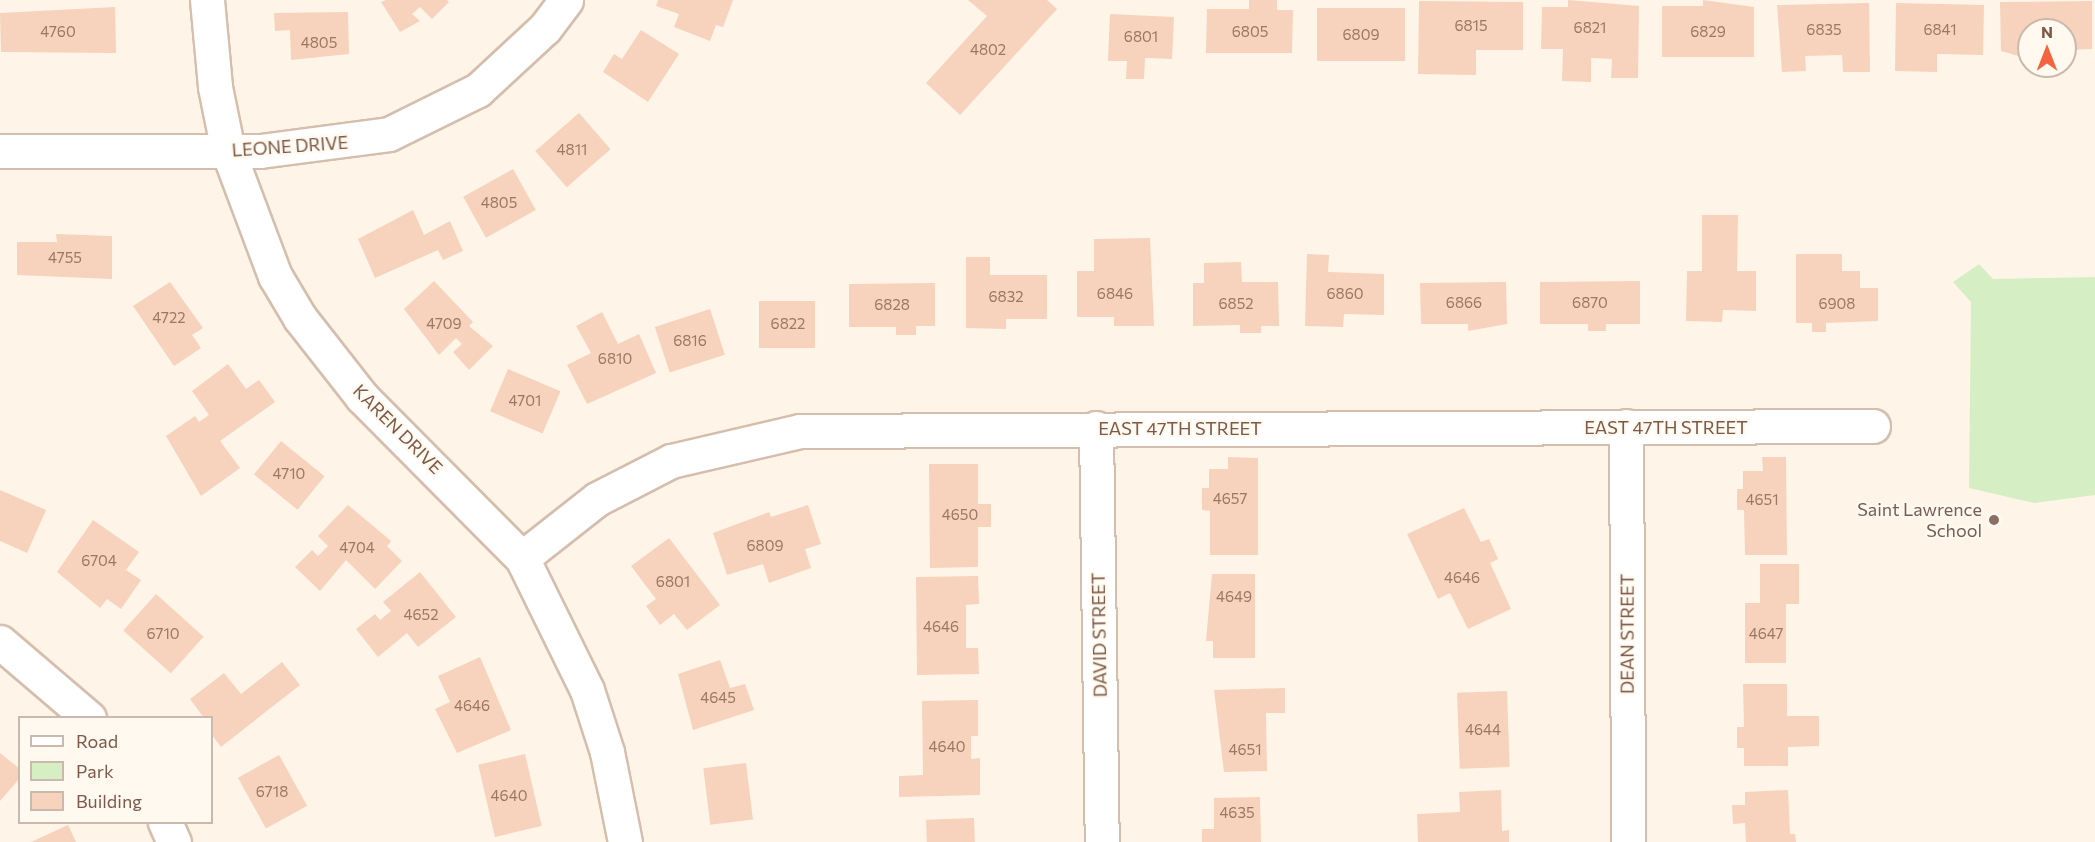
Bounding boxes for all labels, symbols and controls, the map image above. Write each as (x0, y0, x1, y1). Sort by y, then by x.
house number: 6815 (1454, 17, 1488, 35)
north arrow (2017, 18, 2077, 78)
house number: 6821 (1574, 19, 1606, 37)
house number: 6835 (1806, 21, 1842, 39)
house number: 6841 (1923, 21, 1957, 39)
text: N (2041, 22, 2053, 41)
house number: 4760 (40, 23, 76, 41)
house number: 6805 (1232, 23, 1268, 41)
house number: 6829 (1690, 23, 1726, 41)
house number: 6809 (1342, 26, 1380, 44)
house number: 6801 (1124, 28, 1158, 46)
house number: 4805 (301, 34, 337, 52)
house number: 4802 (970, 41, 1006, 59)
street label: LEONE DRIVE (231, 131, 349, 161)
house number: 4811 (557, 141, 587, 159)
house number: 4805 (481, 194, 517, 212)
house number: 4755 (48, 249, 82, 267)
house number: 6846 (1097, 285, 1133, 303)
house number: 6860 (1326, 285, 1364, 303)
house number: 6832 (988, 288, 1024, 306)
house number: 6866 (1446, 294, 1482, 312)
house number: 6870 (1572, 294, 1608, 312)
house number: 6852 (1218, 295, 1254, 313)
house number: 6908 (1819, 295, 1855, 313)
house number: 6828 (874, 296, 910, 314)
house number: 4722 (152, 309, 186, 327)
house number: 4709 (426, 315, 462, 333)
house number: 6822 (771, 315, 805, 333)
house number: 6816 (673, 332, 707, 350)
house number: 6810 (598, 350, 632, 368)
street label: KAREN DRIVE (349, 380, 447, 478)
house number: 4701 (509, 392, 541, 410)
street label: EAST 47TH STREET (1584, 416, 1748, 438)
street label: EAST 47TH STREET (1098, 417, 1262, 439)
house number: 4710 (273, 465, 305, 483)
house number: 4657 (1213, 490, 1247, 508)
house number: 4651 (1745, 491, 1779, 509)
place label: Saint Lawrence School (1857, 499, 1982, 542)
house number: 4650 (942, 506, 978, 524)
marker: Saint Lawrence School (1987, 513, 2001, 527)
house number: 6809 (746, 537, 784, 555)
house number: 4704 (339, 539, 375, 557)
house number: 6704 (81, 552, 117, 570)
house number: 4646 (1444, 569, 1480, 587)
street label: DAVID STREET (1087, 572, 1111, 698)
house number: 6801 (656, 573, 690, 591)
street label: DEAN STREET (1616, 574, 1638, 694)
house number: 4649 (1216, 588, 1252, 606)
house number: 4652 (403, 606, 439, 624)
house number: 4646 (923, 618, 959, 636)
house number: 6710 (146, 625, 180, 643)
house number: 4647 (1749, 625, 1783, 643)
house number: 4645 (700, 689, 736, 707)
house number: 4646 (454, 697, 490, 715)
legend (18, 716, 213, 824)
house number: 4644 (1465, 721, 1501, 739)
text: Road (76, 730, 118, 752)
house number: 4640 (929, 738, 965, 756)
house number: 4651 (1228, 741, 1262, 759)
text: Park (76, 760, 114, 782)
house number: 6718 (256, 783, 288, 801)
house number: 4640 (491, 787, 527, 805)
text: Building (76, 790, 142, 812)
house number: 4635 (1219, 804, 1255, 822)

